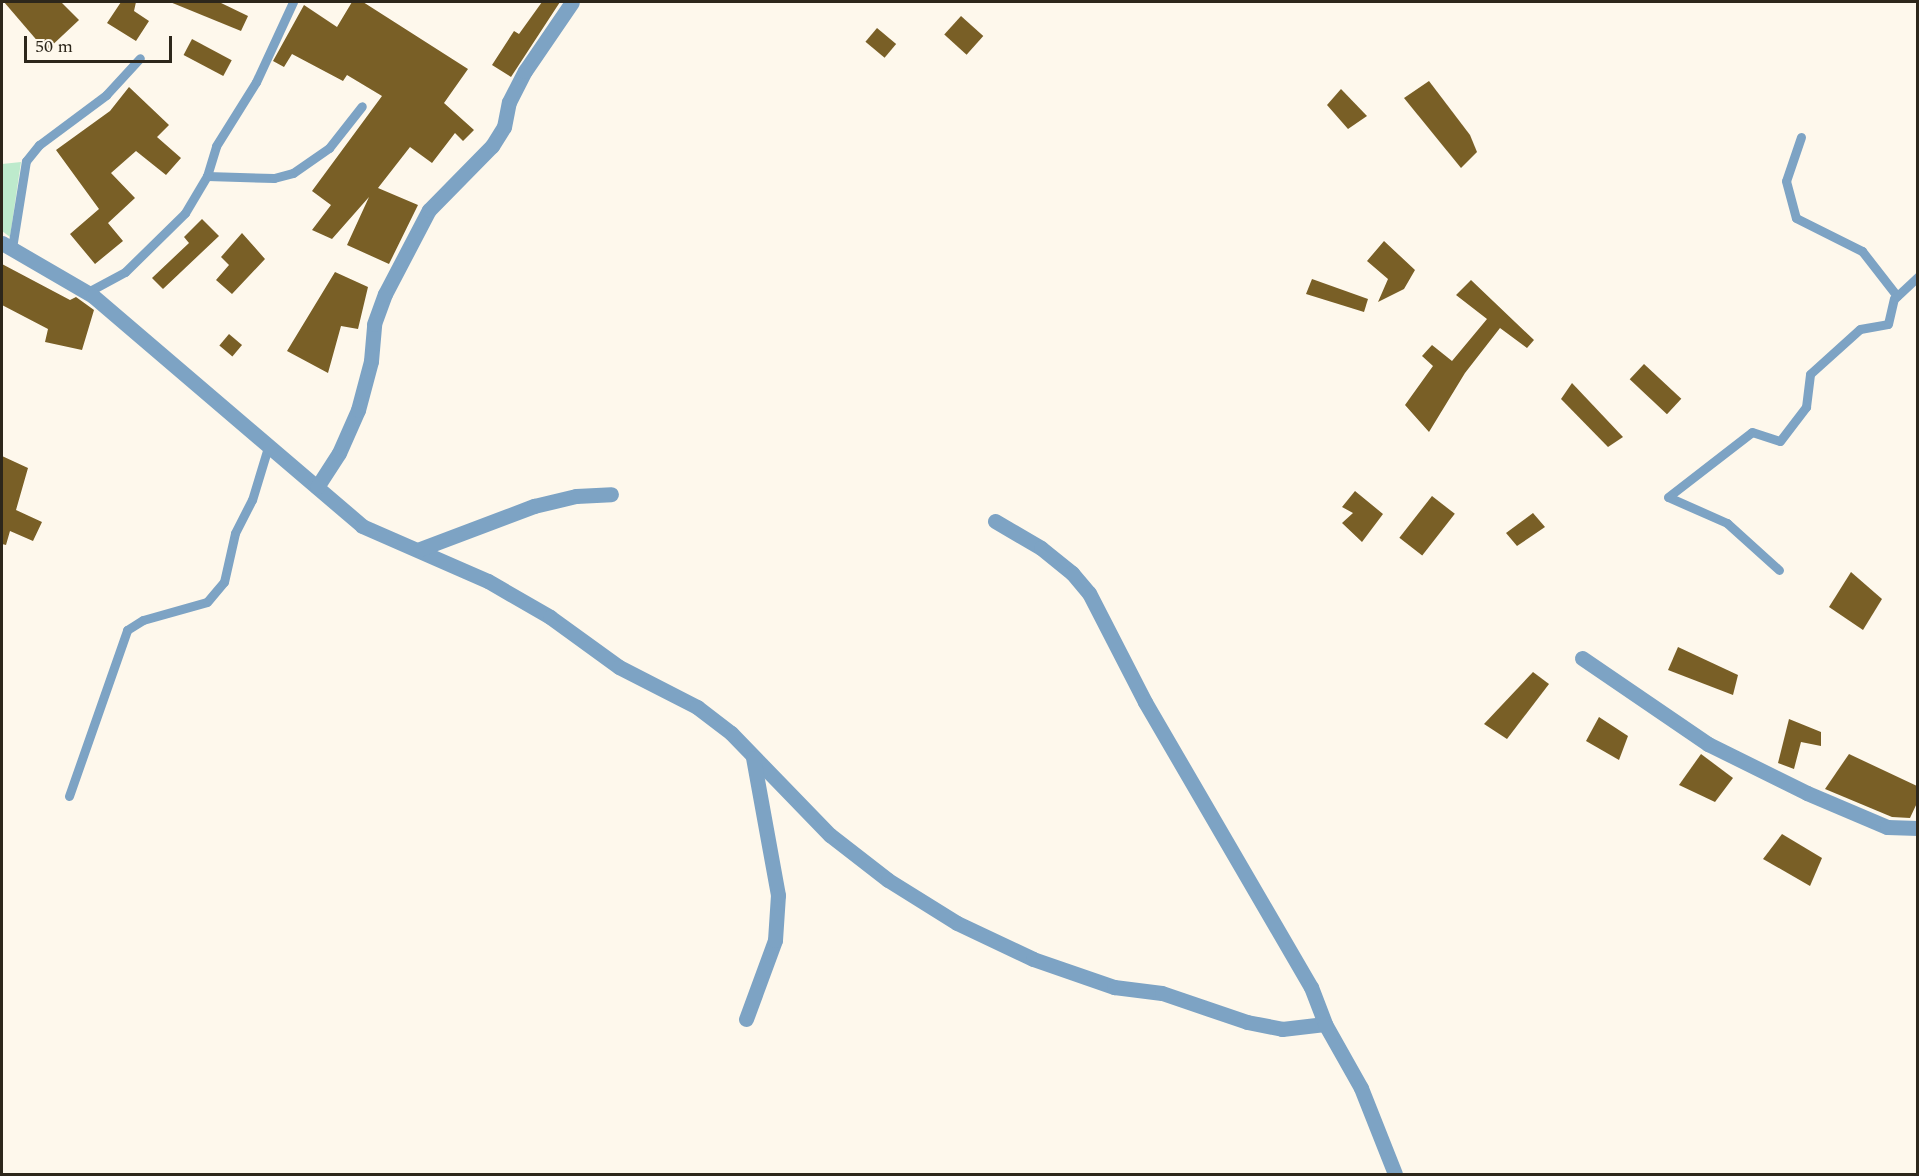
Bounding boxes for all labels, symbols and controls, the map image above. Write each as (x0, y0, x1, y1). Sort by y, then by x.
scale bar (27, 24, 176, 62)
text: 50 m (35, 33, 73, 60)

